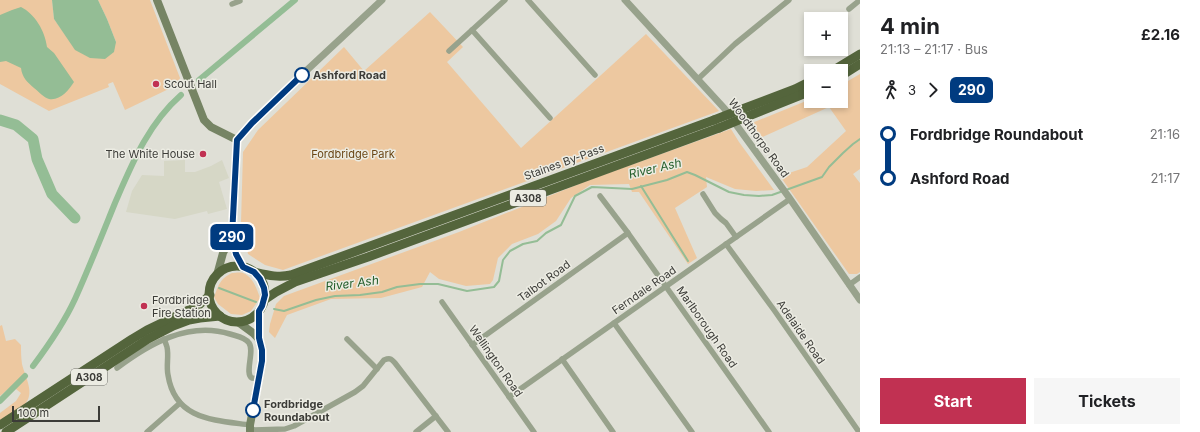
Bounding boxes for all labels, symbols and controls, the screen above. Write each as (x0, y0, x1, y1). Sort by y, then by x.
map controls (804, 12, 848, 108)
button: + (804, 12, 848, 56)
text: 4 min (880, 13, 940, 39)
text: £2.16 (1141, 25, 1180, 44)
text: 21:13 – 21:17 · Bus (880, 41, 988, 57)
button: − (804, 64, 848, 108)
marker: Ashford Road (294, 67, 310, 83)
place label: Ashford Road (313, 68, 386, 82)
place label: Scout Hall (164, 77, 217, 91)
marker: Scout Hall (151, 79, 161, 89)
icon: walk (880, 79, 902, 101)
icon: forward (922, 79, 944, 101)
text: 290 (958, 81, 985, 98)
text: 3 (908, 82, 916, 98)
street label: Woodthorpe Road (726, 96, 792, 180)
text: Fordbridge Roundabout (910, 125, 1083, 144)
text: 21:16 (1150, 126, 1180, 142)
street label: Staines By-Pass (522, 141, 606, 183)
place label: The White House (105, 147, 195, 161)
park label: Fordbridge Park (311, 147, 395, 161)
marker: The White House (198, 149, 208, 159)
water label: River Ash (627, 155, 683, 181)
text: Ashford Road (910, 169, 1010, 188)
text: 21:17 (1150, 170, 1180, 186)
road number: A308 (510, 190, 546, 206)
line badge: 290 (209, 224, 255, 250)
text: 290 (218, 228, 246, 245)
street label: Talbot Road (515, 257, 573, 305)
street label: Ferndale Road (609, 263, 679, 317)
water label: River Ash (324, 272, 380, 294)
street label: Marlborough Road (674, 284, 740, 370)
place label: Fordbridge Fire Station (152, 293, 211, 320)
street label: Adelaide Road (774, 297, 828, 367)
marker: Fordbridge Fire Station (139, 301, 149, 311)
street label: Wellington Road (466, 323, 526, 399)
road number: A308 (71, 369, 107, 385)
button: Start (880, 378, 1026, 424)
button: Tickets (1034, 378, 1180, 424)
place label: Fordbridge Roundabout (264, 397, 329, 424)
marker: Fordbridge Roundabout (245, 402, 261, 418)
scale bar (12, 404, 100, 423)
text: 100 m (18, 406, 49, 420)

